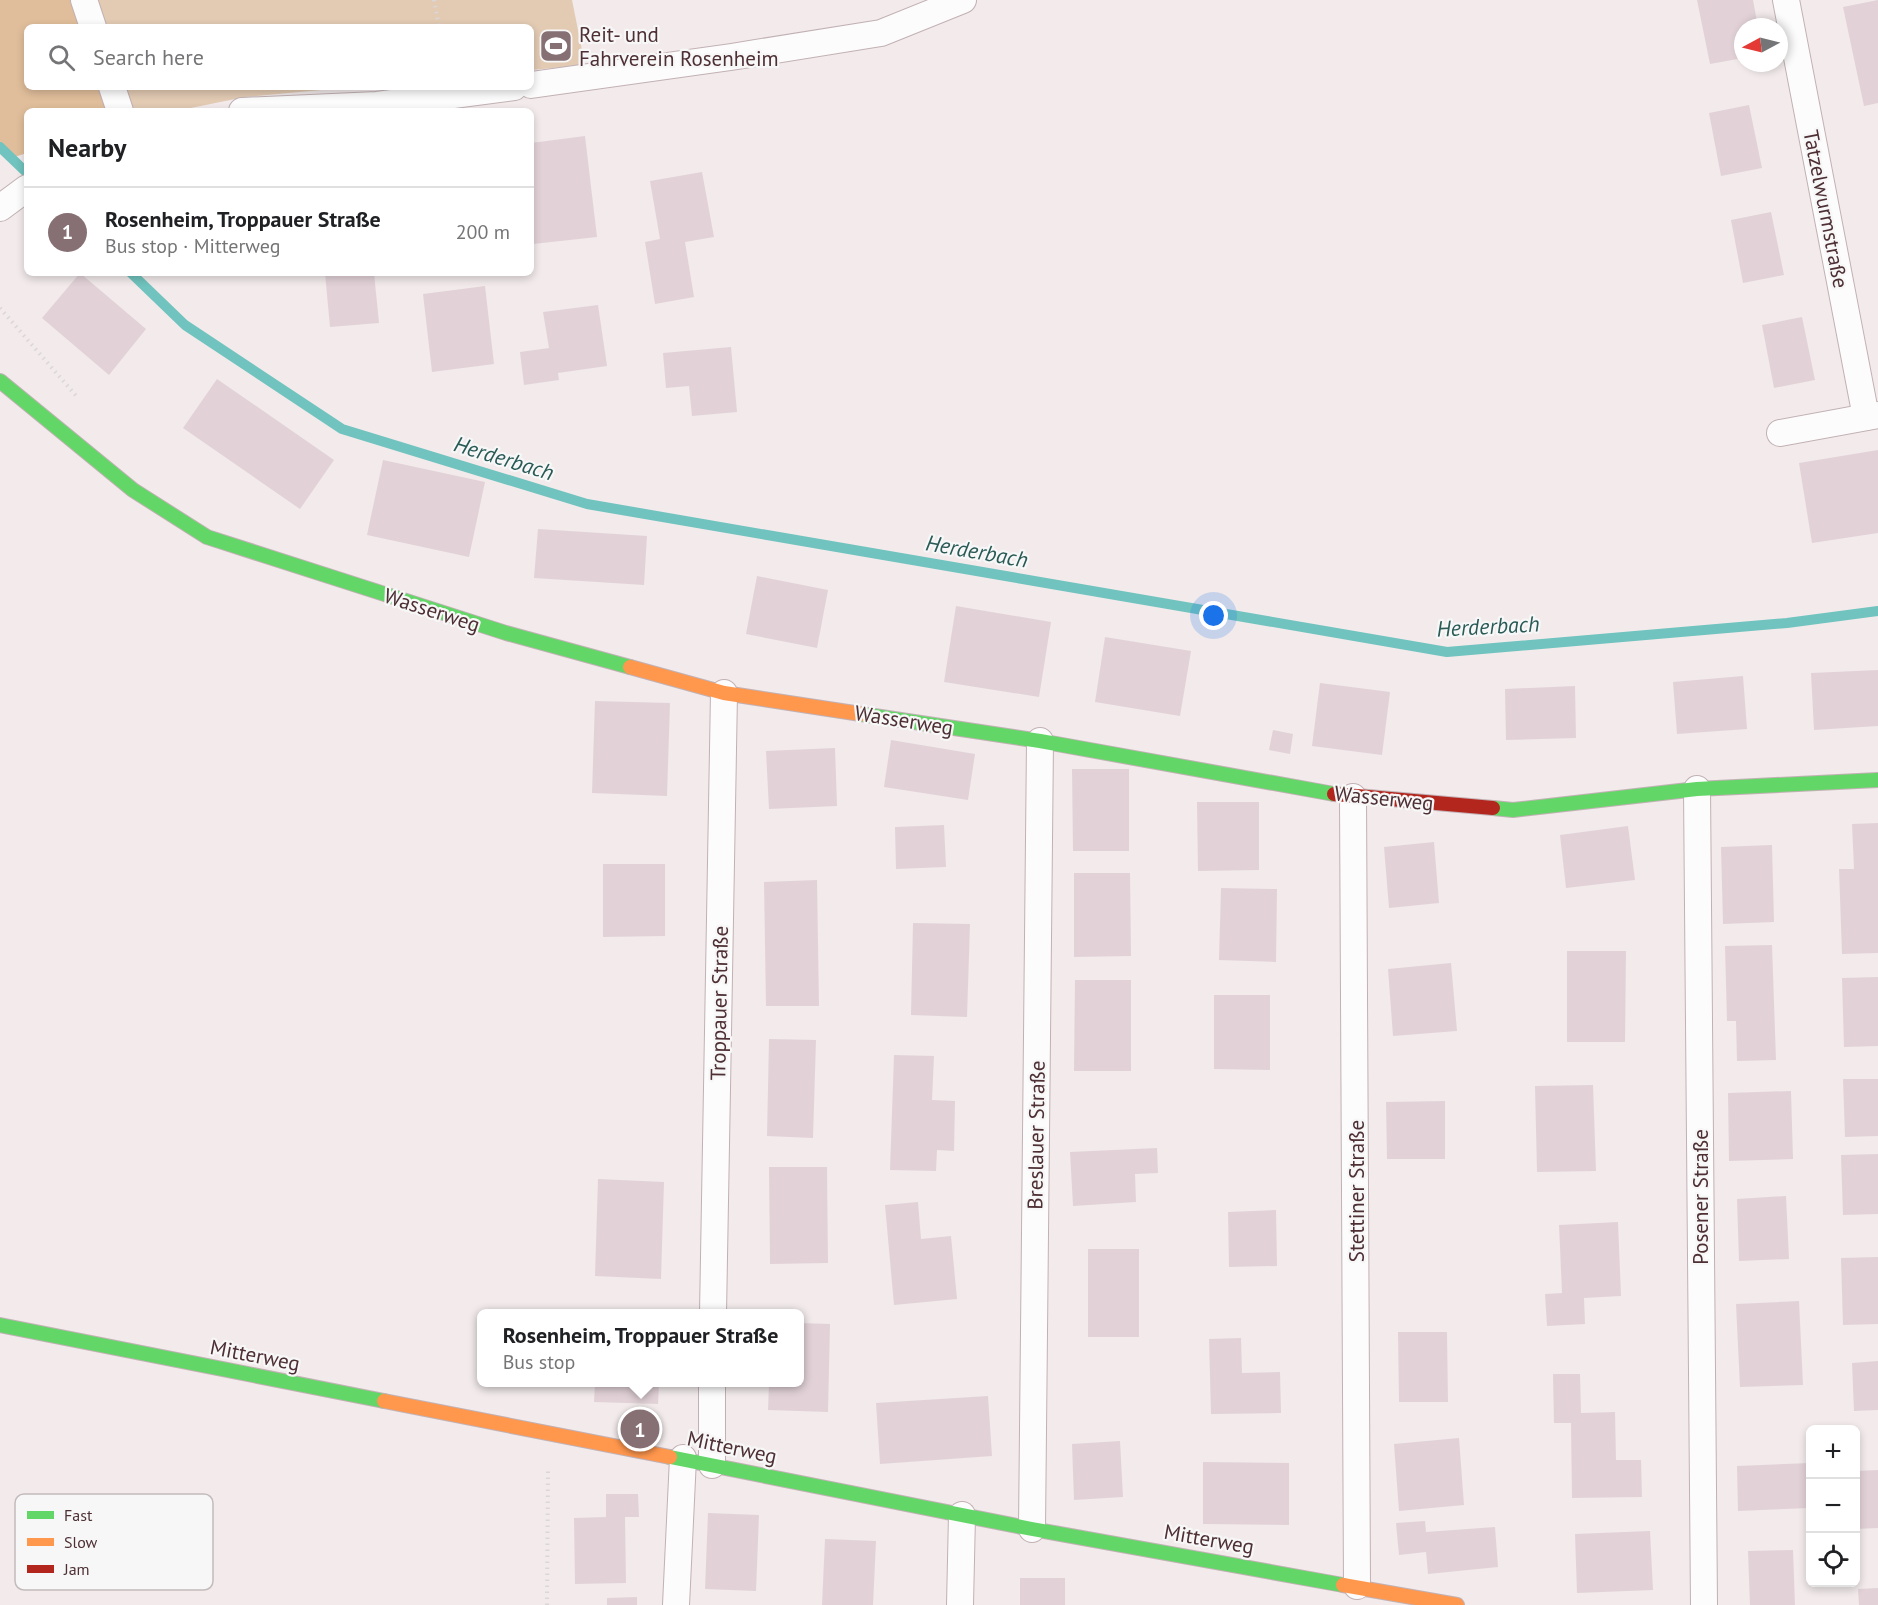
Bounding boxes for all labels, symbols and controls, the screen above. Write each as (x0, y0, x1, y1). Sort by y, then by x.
north arrow (1734, 18, 1788, 72)
place label: Reit- und Fahrverein Rosenheim (579, 21, 779, 72)
search box (24, 24, 534, 90)
sports icon: Reit- und Fahrverein Rosenheim (538, 28, 574, 64)
icon: search (45, 41, 78, 74)
text: Search here (93, 43, 204, 71)
street label: Tatzelwurmstraße (1797, 128, 1855, 290)
text: Nearby (48, 131, 126, 164)
text: Rosenheim, Troppauer Straße (105, 205, 381, 233)
text: 1 (62, 219, 73, 245)
text: 200 m (456, 219, 510, 245)
text: Bus stop · Mitterweg (105, 233, 280, 259)
water label: Herderbach (451, 430, 557, 486)
water label: Herderbach (924, 528, 1030, 574)
street label: Wasserweg (381, 582, 483, 638)
your location (1199, 601, 1228, 630)
water label: Herderbach (1436, 609, 1540, 643)
street label: Wasserweg (853, 699, 955, 741)
street label: Wasserweg (1333, 779, 1435, 817)
street label: Troppauer Straße (704, 925, 734, 1081)
street label: Breslauer Straße (1021, 1060, 1051, 1210)
street label: Stettiner Straße (1343, 1120, 1370, 1262)
street label: Posener Straße (1687, 1129, 1714, 1265)
popup (477, 1309, 804, 1387)
text: Rosenheim, Troppauer Straße (503, 1321, 778, 1349)
street label: Mitterweg (208, 1333, 302, 1377)
text: Bus stop (503, 1349, 575, 1375)
pin: 1 (620, 1406, 660, 1452)
street label: Mitterweg (685, 1424, 779, 1470)
map controls (1806, 1425, 1860, 1587)
button: + (1806, 1425, 1860, 1479)
button: − (1806, 1479, 1860, 1533)
legend (15, 1494, 213, 1590)
text: Fast (64, 1505, 93, 1525)
street label: Mitterweg (1162, 1518, 1256, 1560)
text: Slow (64, 1532, 98, 1552)
button: locate (1806, 1533, 1860, 1587)
text: Jam (63, 1559, 90, 1579)

